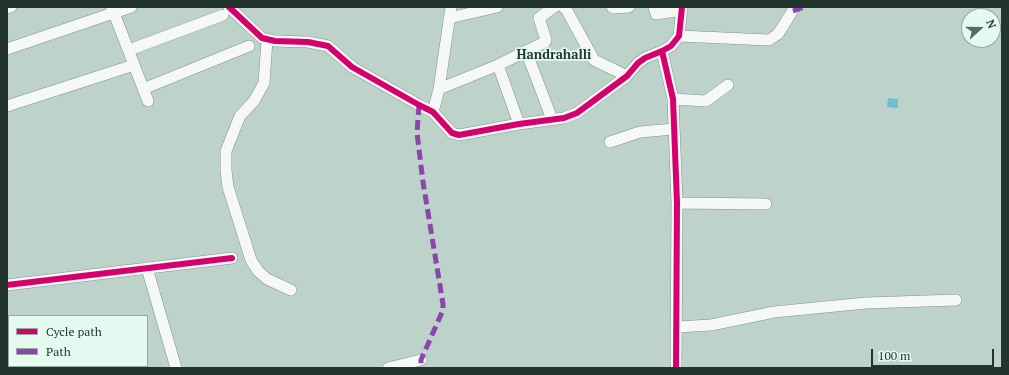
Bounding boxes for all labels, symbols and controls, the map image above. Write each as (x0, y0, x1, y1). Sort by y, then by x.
north arrow (961, 8, 1001, 48)
text: N (983, 18, 999, 30)
district label: Handrahalli (517, 47, 591, 63)
legend (8, 315, 148, 367)
text: Cycle path (46, 324, 102, 339)
scale bar (873, 341, 996, 367)
text: Path (46, 344, 71, 359)
text: 100 m (878, 348, 910, 363)

